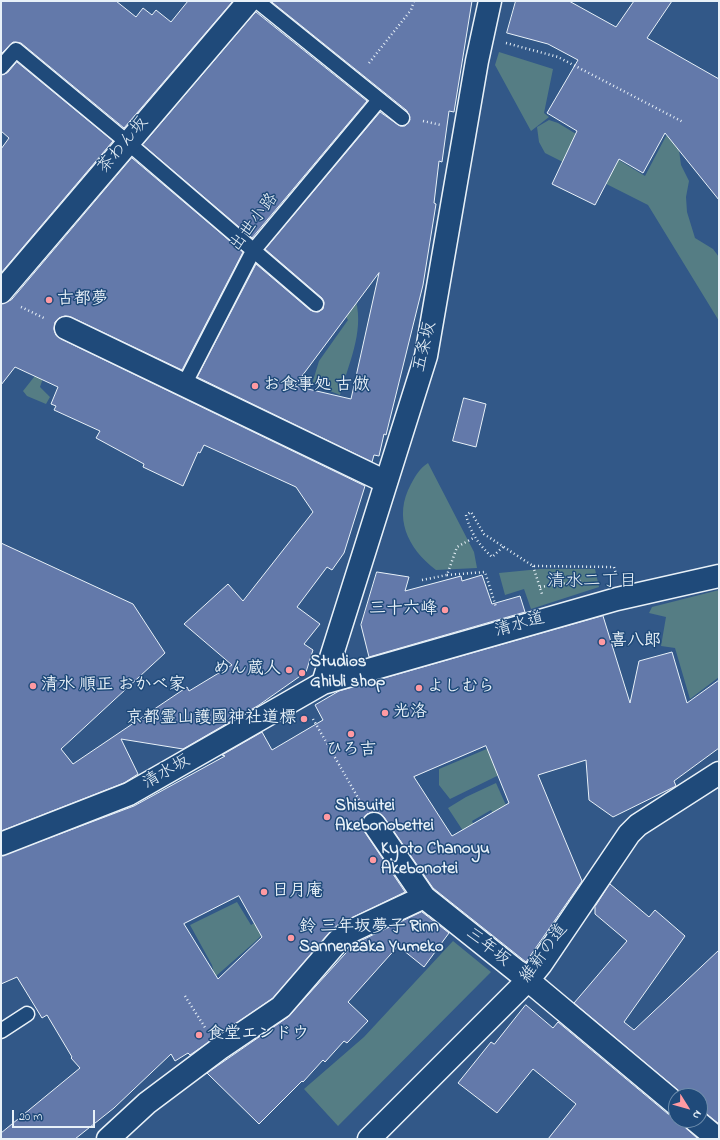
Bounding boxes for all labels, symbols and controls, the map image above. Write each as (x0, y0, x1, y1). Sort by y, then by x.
street label: 茶わん坂 (94, 113, 154, 179)
street label: 出世小路 (226, 190, 284, 256)
place label: 古都夢 (57, 290, 108, 310)
marker: 古都夢 (44, 295, 54, 305)
street label: 五条坂 (410, 320, 442, 374)
place label: お食事処 古倣 (263, 376, 369, 396)
marker: お食事処 古倣 (250, 381, 260, 391)
district label: 清水二丁目 (547, 572, 637, 594)
place label: 三十六峰 (369, 600, 437, 620)
marker: 三十六峰 (440, 605, 450, 615)
street label: 清水道 (493, 609, 547, 643)
place label: 喜八郎 (610, 632, 661, 652)
marker: 喜八郎 (597, 637, 607, 647)
place label: Studios Ghibli shop (310, 653, 385, 693)
place label: めん蔵人 (213, 660, 281, 680)
marker: めん蔵人 (284, 665, 294, 675)
marker: Studios Ghibli shop (297, 668, 307, 678)
place label: 清水 順正 おかべ家 (41, 676, 185, 696)
place label: よしむら (427, 678, 495, 698)
marker: 清水 順正 おかべ家 (28, 681, 38, 691)
marker: よしむら (414, 683, 424, 693)
place label: 光洛 (393, 703, 427, 723)
marker: 光洛 (380, 708, 390, 718)
place label: 京都霊山護國神社道標 (126, 709, 296, 729)
marker: 京都霊山護國神社道標 (299, 714, 309, 724)
marker: ひろ吉 (346, 729, 356, 739)
place label: ひろ吉 (326, 741, 376, 761)
street label: 清水坂 (140, 751, 194, 795)
place label: Shisuitei Akebonobettei (335, 797, 434, 837)
marker: Shisuitei Akebonobettei (322, 812, 332, 822)
place label: Kyoto Chanoyu Akebonotei (381, 840, 490, 880)
marker: Kyoto Chanoyu Akebonotei (368, 855, 378, 865)
place label: 日月庵 (272, 882, 323, 902)
marker: 日月庵 (259, 887, 269, 897)
place label: 鈴 三年坂夢子 Rinn Sannenzaka Yumeko (299, 918, 444, 958)
street label: 維新の道 (517, 920, 573, 988)
street label: 三年坂 (461, 924, 513, 972)
marker: 鈴 三年坂夢子 Rinn Sannenzaka Yumeko (286, 933, 296, 943)
place label: 食堂エンドウ (207, 1025, 309, 1045)
marker: 食堂エンドウ (194, 1030, 204, 1040)
north arrow (668, 1088, 708, 1128)
scale bar (14, 1102, 97, 1128)
text: N (688, 1107, 705, 1122)
text: 20 m (19, 1108, 42, 1126)

